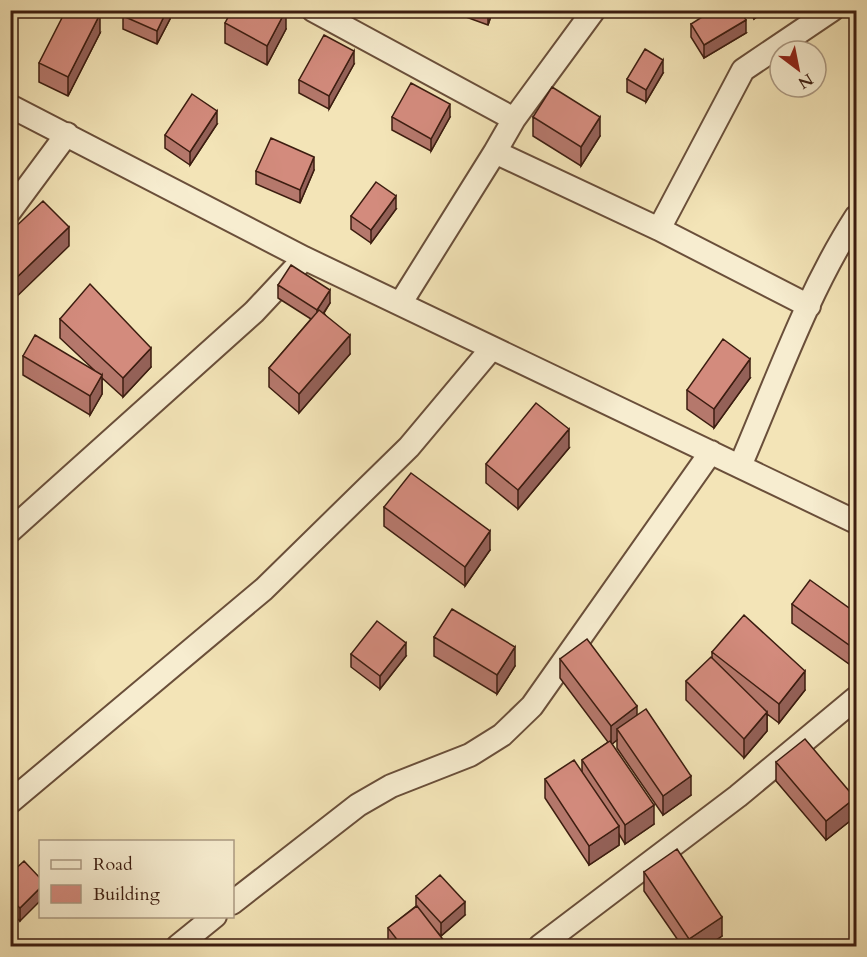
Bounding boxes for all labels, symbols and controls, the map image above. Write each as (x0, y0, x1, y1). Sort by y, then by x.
north arrow (768, 39, 828, 99)
text: N (794, 68, 817, 94)
legend (39, 840, 234, 918)
text: Road (93, 852, 133, 877)
text: Building (93, 882, 161, 907)

